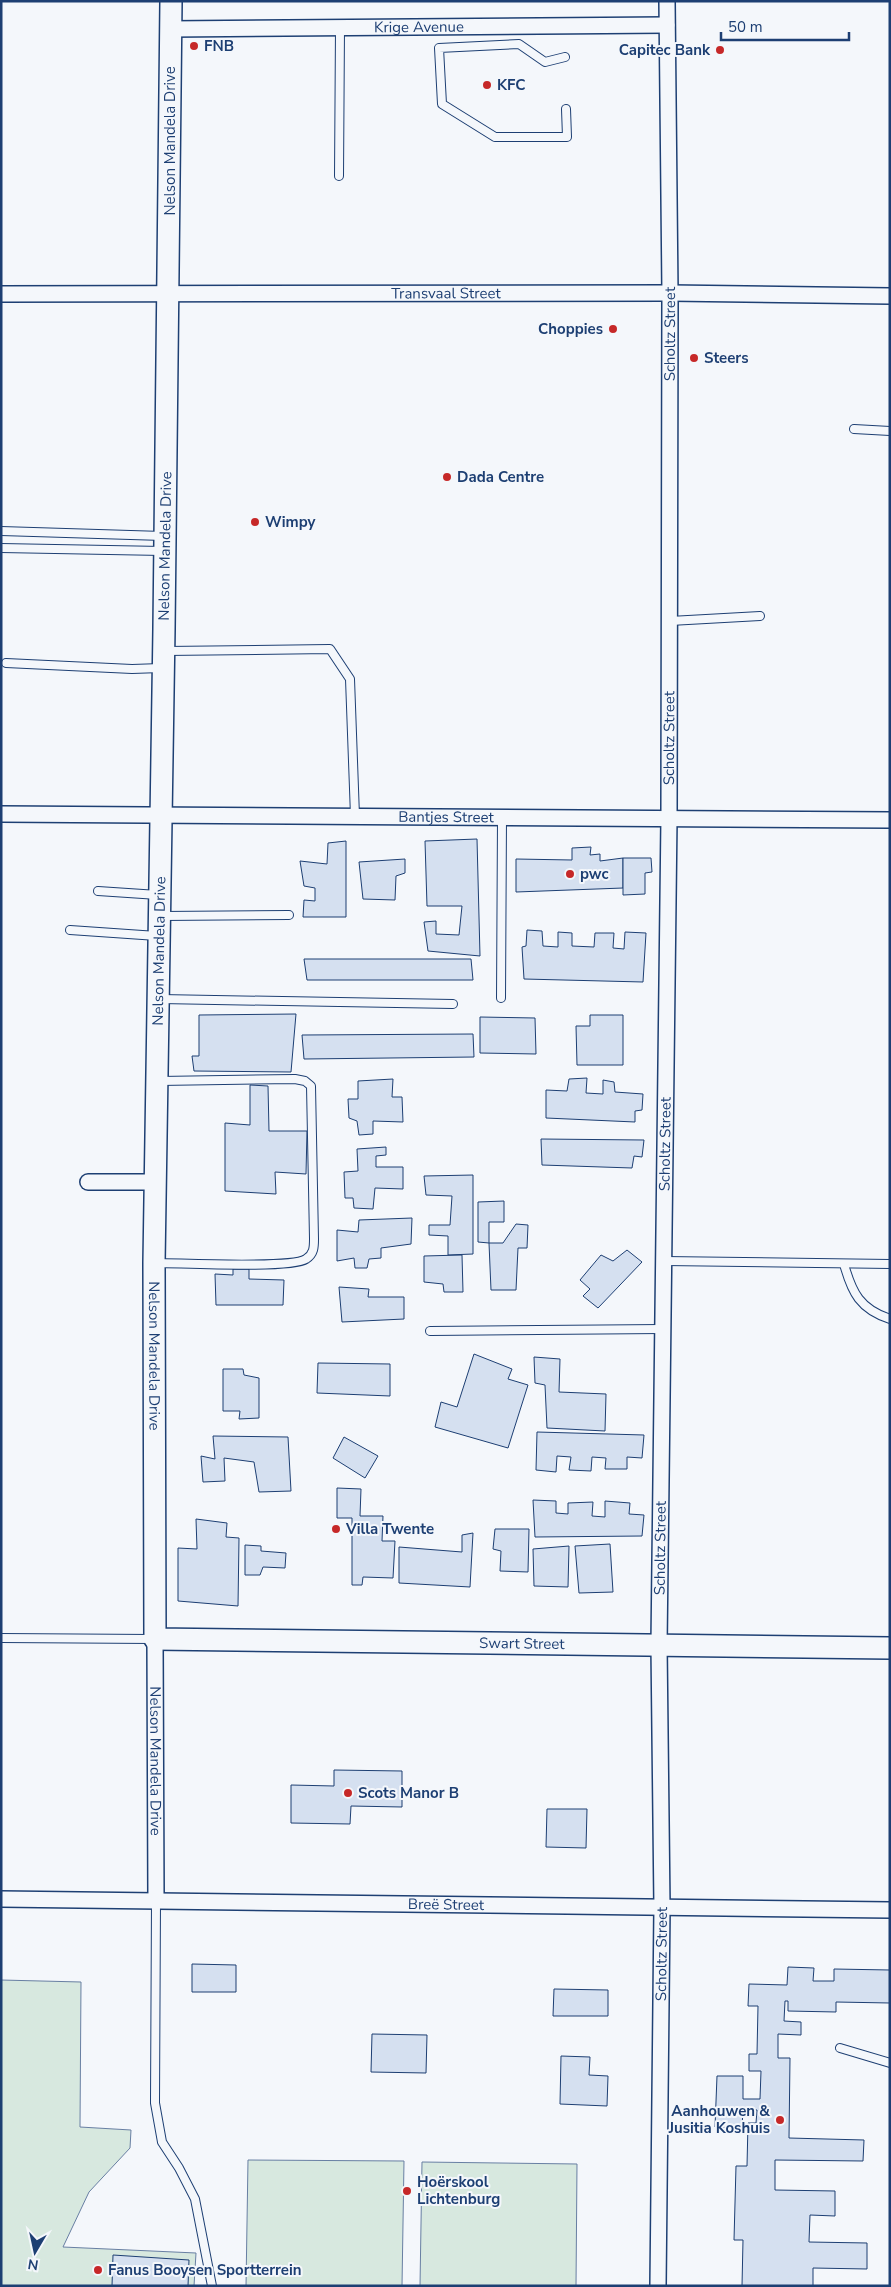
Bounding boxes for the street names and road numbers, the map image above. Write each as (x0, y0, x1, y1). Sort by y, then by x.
street label: Krige Avenue (374, 17, 464, 37)
street label: Nelson Mandela Drive (160, 66, 180, 216)
street label: Transvaal Street (391, 283, 502, 303)
street label: Scholtz Street (660, 286, 680, 381)
street label: Nelson Mandela Drive (154, 471, 176, 621)
street label: Scholtz Street (659, 690, 679, 785)
street label: Bantjes Street (398, 807, 495, 827)
street label: Nelson Mandela Drive (148, 876, 170, 1026)
street label: Scholtz Street (654, 1096, 676, 1191)
street label: Nelson Mandela Drive (144, 1281, 164, 1431)
street label: Scholtz Street (650, 1500, 671, 1595)
street label: Swart Street (479, 1633, 565, 1654)
street label: Nelson Mandela Drive (145, 1686, 166, 1836)
street label: Breë Street (408, 1894, 485, 1915)
street label: Scholtz Street (651, 1906, 672, 2001)

